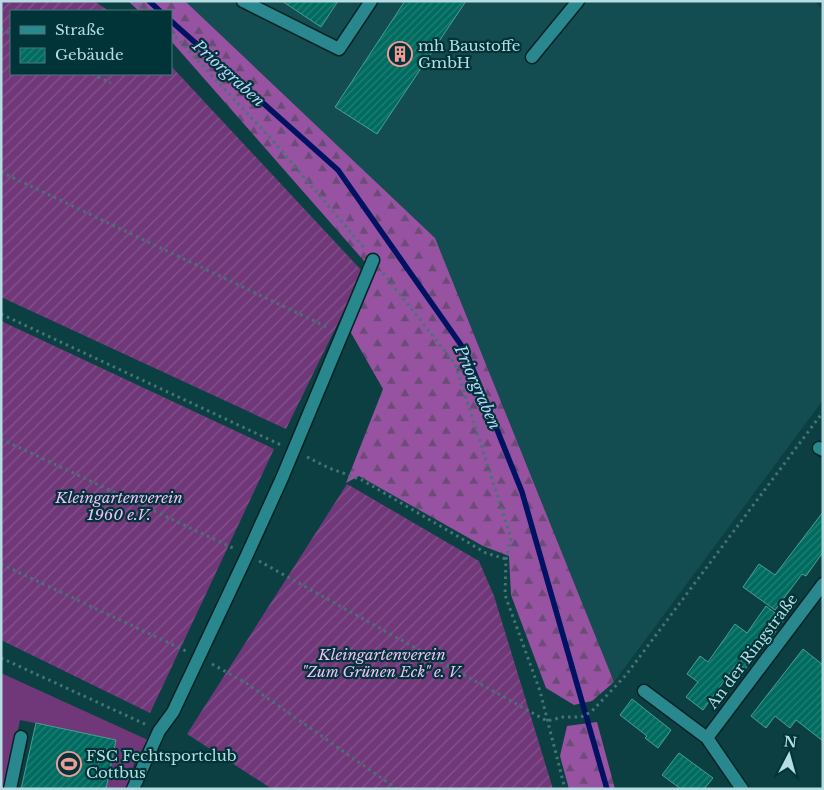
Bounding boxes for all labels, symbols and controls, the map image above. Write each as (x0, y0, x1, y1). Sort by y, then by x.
legend (10, 10, 172, 75)
text: Straße (55, 20, 105, 39)
water label: Priorgraben (188, 35, 269, 111)
place label: mh Baustoffe GmbH (418, 36, 520, 72)
building icon: mh Baustoffe GmbH (387, 41, 413, 67)
text: Gebäude (55, 45, 124, 64)
water label: Priorgraben (450, 341, 505, 432)
park label: Kleingartenverein 1960 e.V. (54, 488, 183, 524)
street label: An der Ringstraße (702, 590, 801, 713)
park label: Kleingartenverein "Zum Grünen Eck" e. V. (302, 645, 463, 681)
north arrow (764, 730, 814, 780)
text: N (783, 732, 798, 752)
place label: FSC Fechtsportclub Cottbus (86, 746, 237, 782)
sports icon: FSC Fechtsportclub Cottbus (56, 751, 82, 777)

